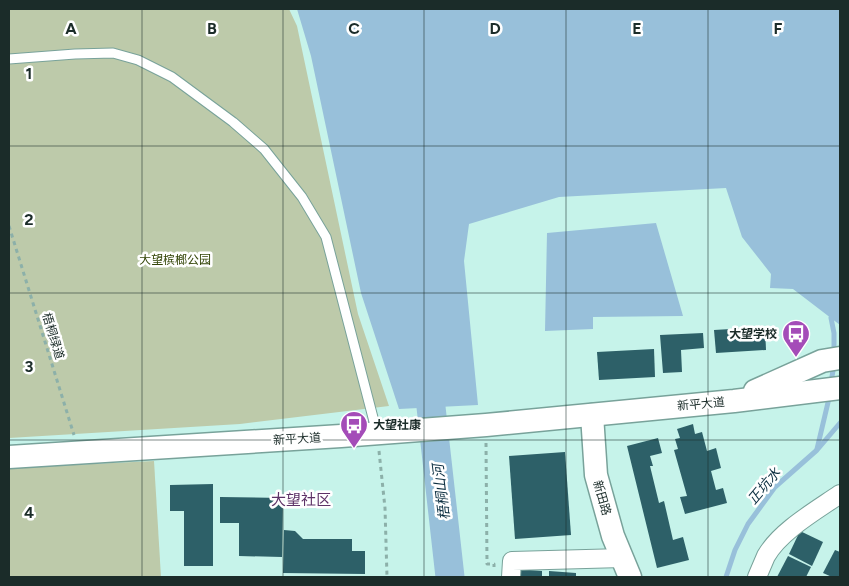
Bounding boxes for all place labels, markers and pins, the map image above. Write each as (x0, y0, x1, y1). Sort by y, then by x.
bus stop icon: 大望学校 (781, 319, 811, 358)
place label: 大望学校 (729, 327, 777, 341)
bus stop icon: 大望社康 (339, 410, 369, 449)
place label: 大望社康 (373, 418, 421, 432)

